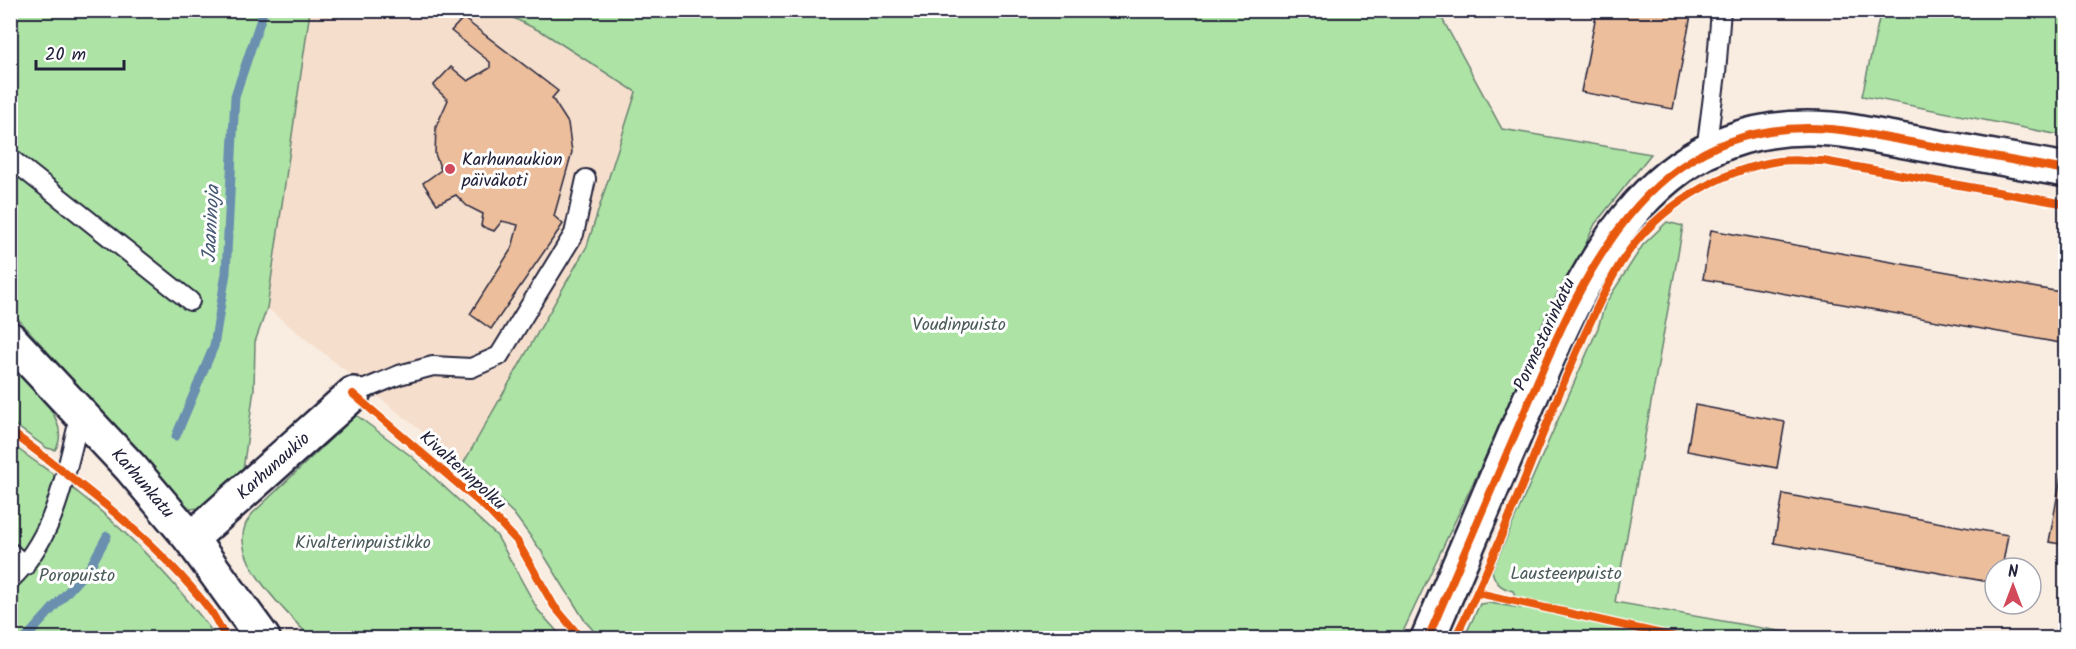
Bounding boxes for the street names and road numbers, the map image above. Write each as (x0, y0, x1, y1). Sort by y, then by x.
street label: Pormestarinkatu (1506, 273, 1584, 396)
street label: Kivalterinpolku (412, 424, 512, 518)
street label: Karhunaukio (230, 426, 318, 508)
street label: Karhunkatu (103, 442, 181, 526)

